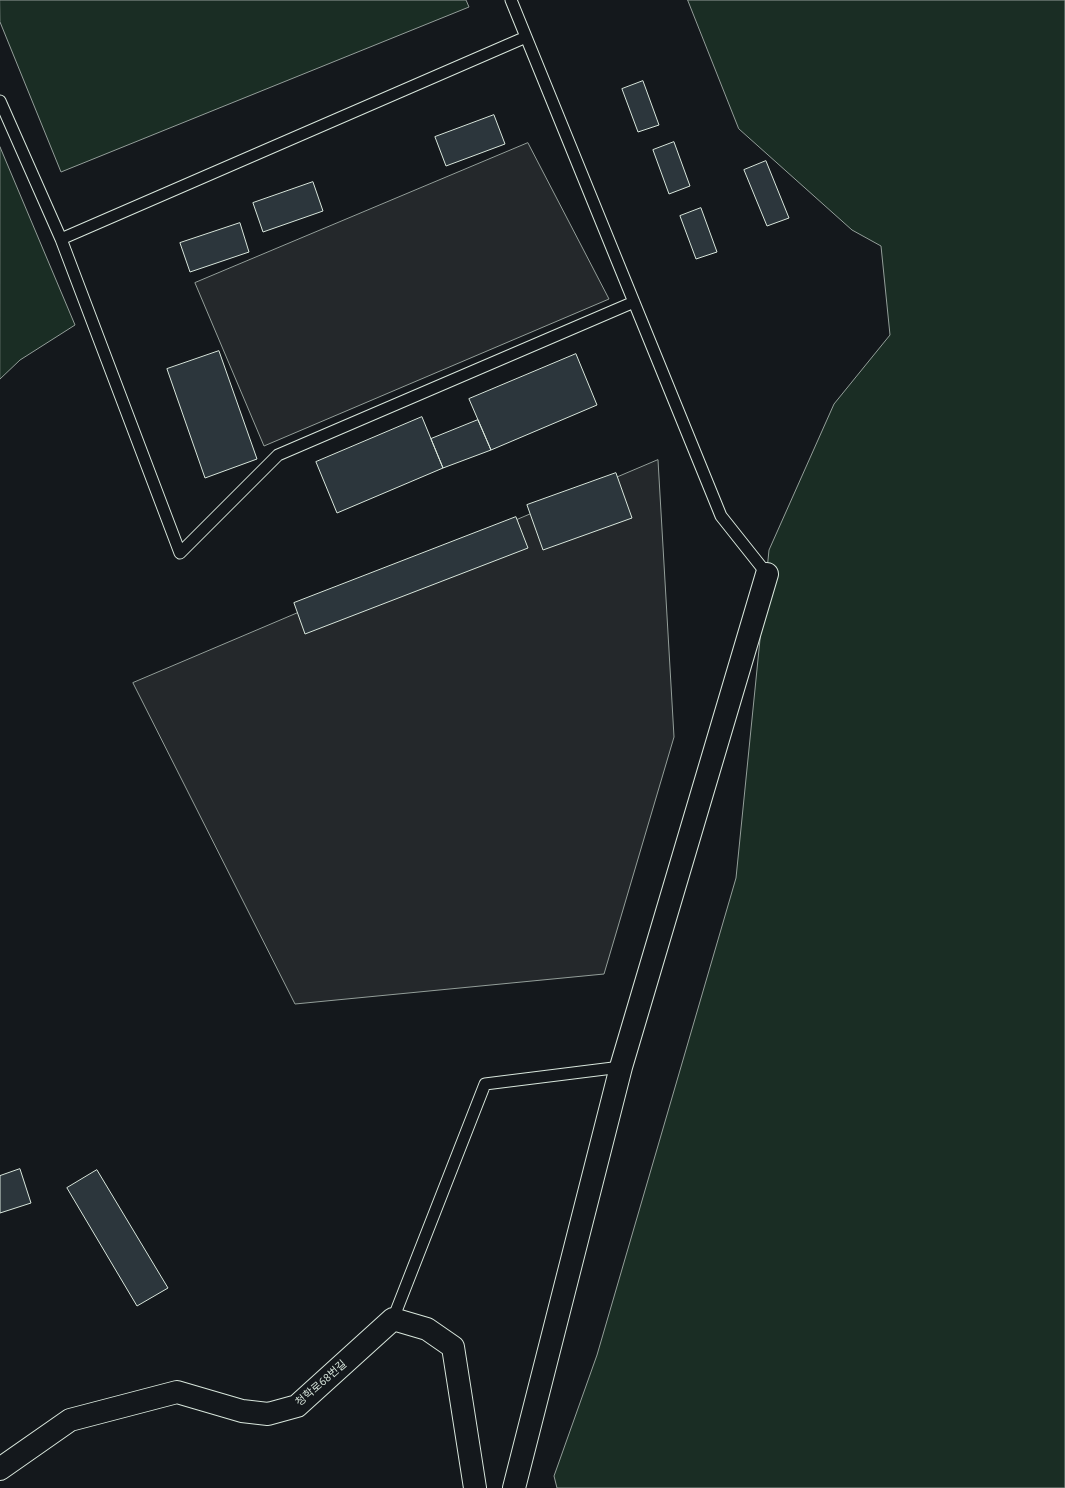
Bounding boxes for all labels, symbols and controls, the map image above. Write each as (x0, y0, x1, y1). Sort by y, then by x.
street label: 청학로68번길 (293, 1357, 349, 1409)

